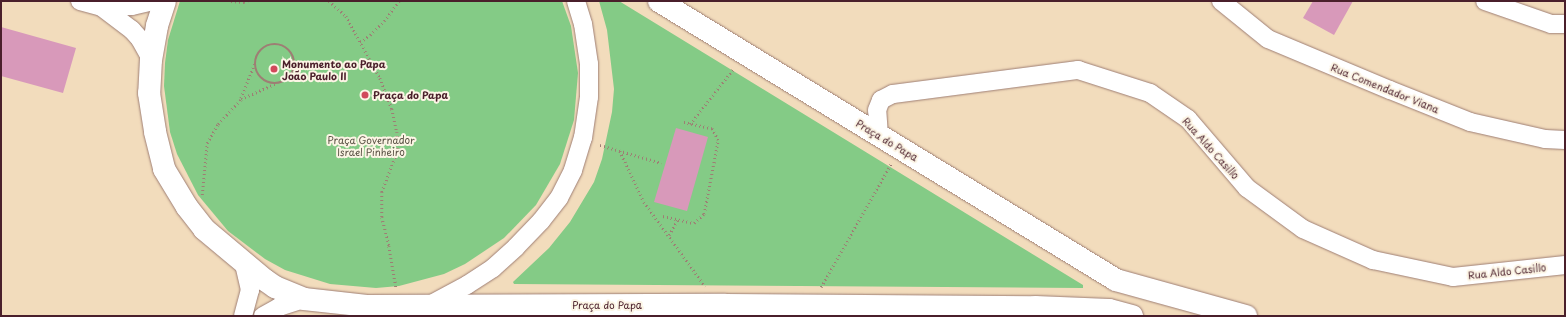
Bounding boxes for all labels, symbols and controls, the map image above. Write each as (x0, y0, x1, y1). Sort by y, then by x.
place label: Monumento ao Papa João Paulo II (282, 57, 386, 80)
street label: Rua Comendador Viana (1329, 61, 1441, 115)
marker: Monumento ao Papa João Paulo II (269, 64, 279, 74)
place label: Praça do Papa (373, 89, 448, 101)
marker: Praça do Papa (360, 90, 370, 100)
street label: Rua Aldo Casillo (1180, 115, 1242, 181)
street label: Praça do Papa (854, 117, 920, 163)
park label: Praça Governador Israel Pinheiro (327, 133, 415, 156)
street label: Rua Aldo Casillo (1467, 261, 1547, 281)
street label: Praça do Papa (572, 299, 642, 311)

